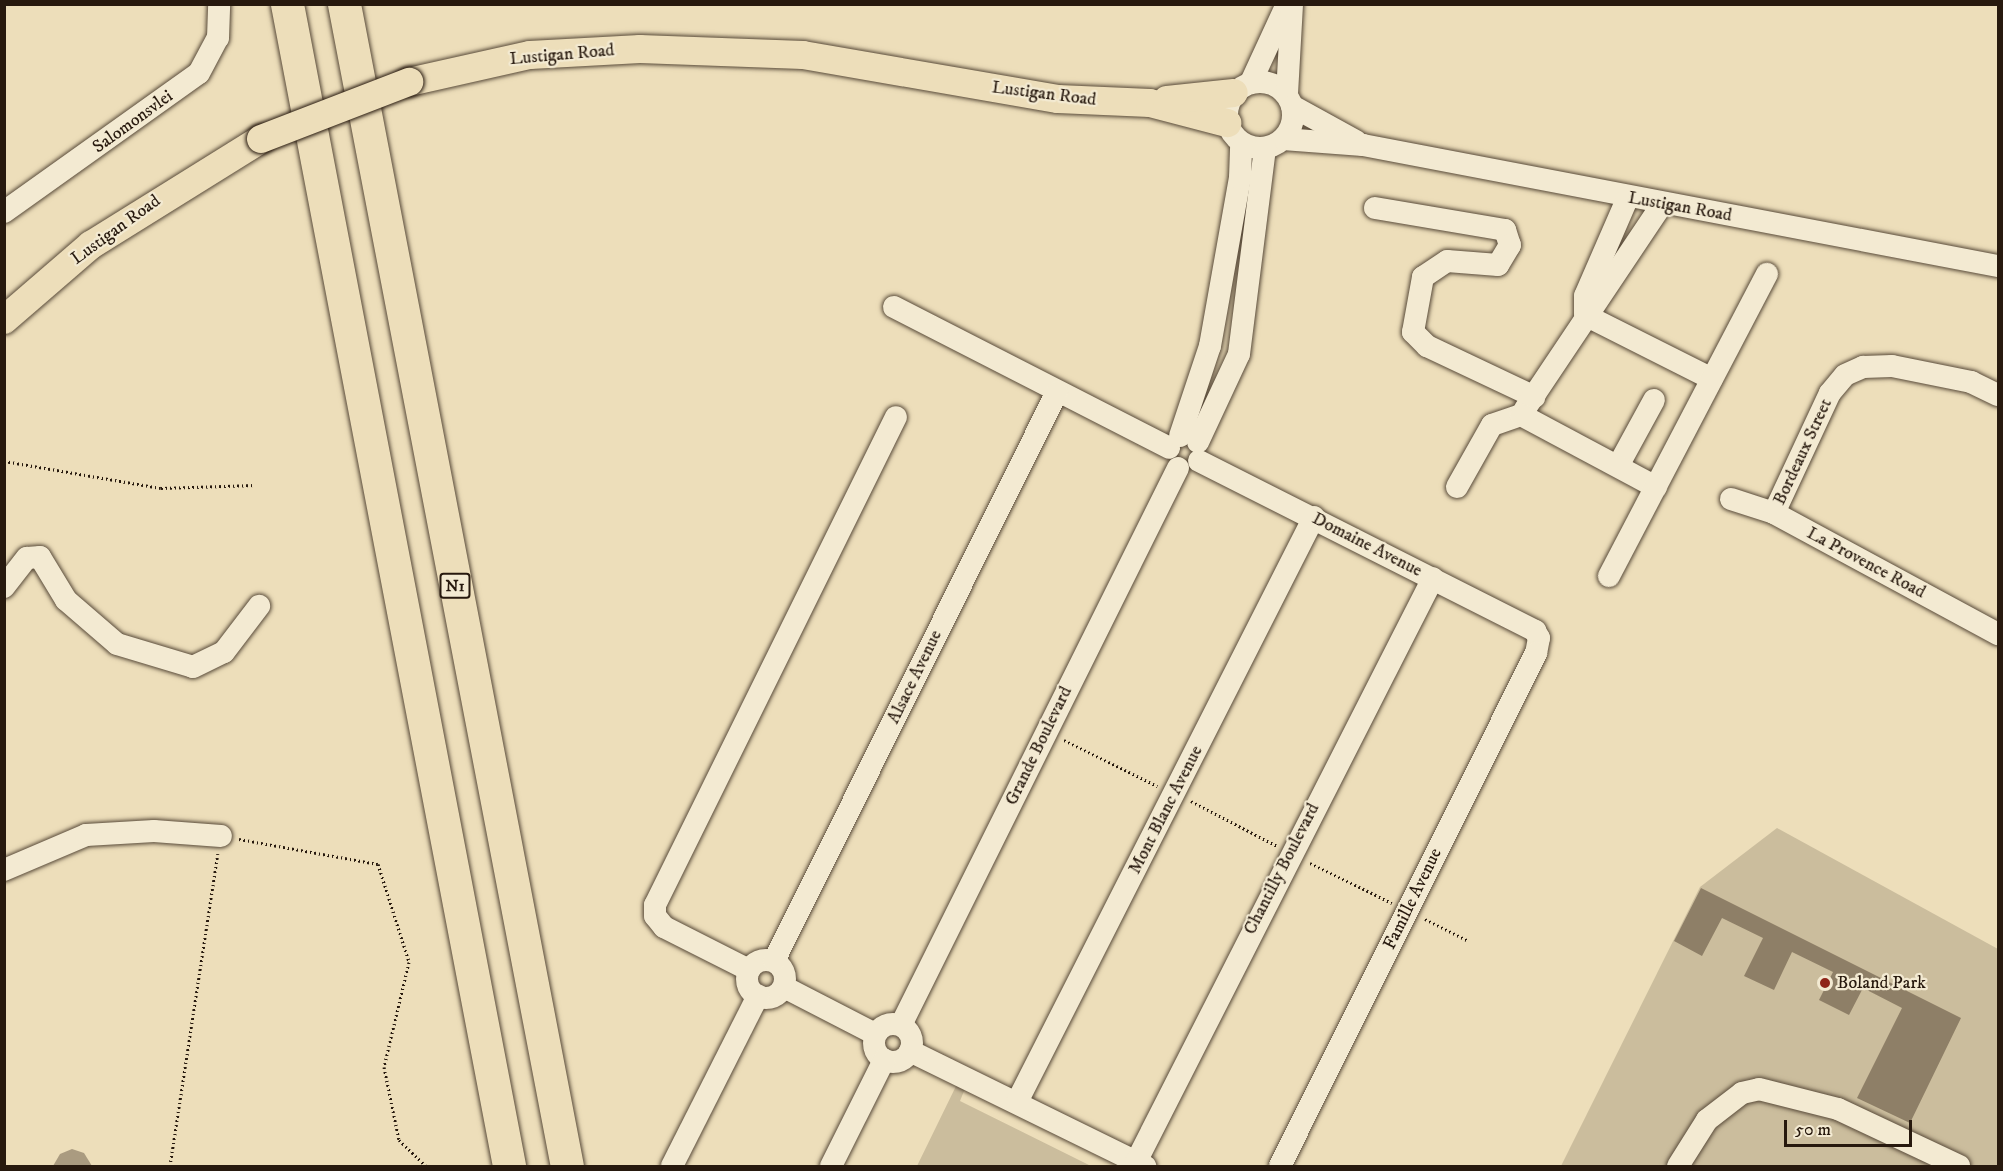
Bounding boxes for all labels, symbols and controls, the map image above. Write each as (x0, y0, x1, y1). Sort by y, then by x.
street label: Lustigan Road (509, 40, 615, 70)
street label: Lustigan Road (991, 77, 1097, 111)
street label: Salomonsvlei (89, 86, 177, 158)
street label: Lustigan Road (1626, 187, 1734, 227)
street label: Lustigan Road (67, 190, 165, 270)
street label: Bordeaux Street (1769, 395, 1837, 509)
street label: Domaine Avenue (1308, 508, 1426, 582)
street label: La Provence Road (1803, 523, 1929, 603)
road number: N1 (438, 573, 472, 599)
street label: Alsace Avenue (883, 627, 947, 727)
street label: Grande Boulevard (1001, 683, 1077, 809)
street label: Mont Blanc Avenue (1124, 742, 1208, 878)
street label: Chantilly Boulevard (1240, 800, 1324, 938)
street label: Famille Avenue (1379, 845, 1447, 953)
place label: Boland Park (1837, 972, 1926, 994)
marker: Boland Park (1818, 976, 1832, 990)
scale bar (1787, 1108, 1914, 1146)
text: 50 m (1795, 1119, 1831, 1141)

